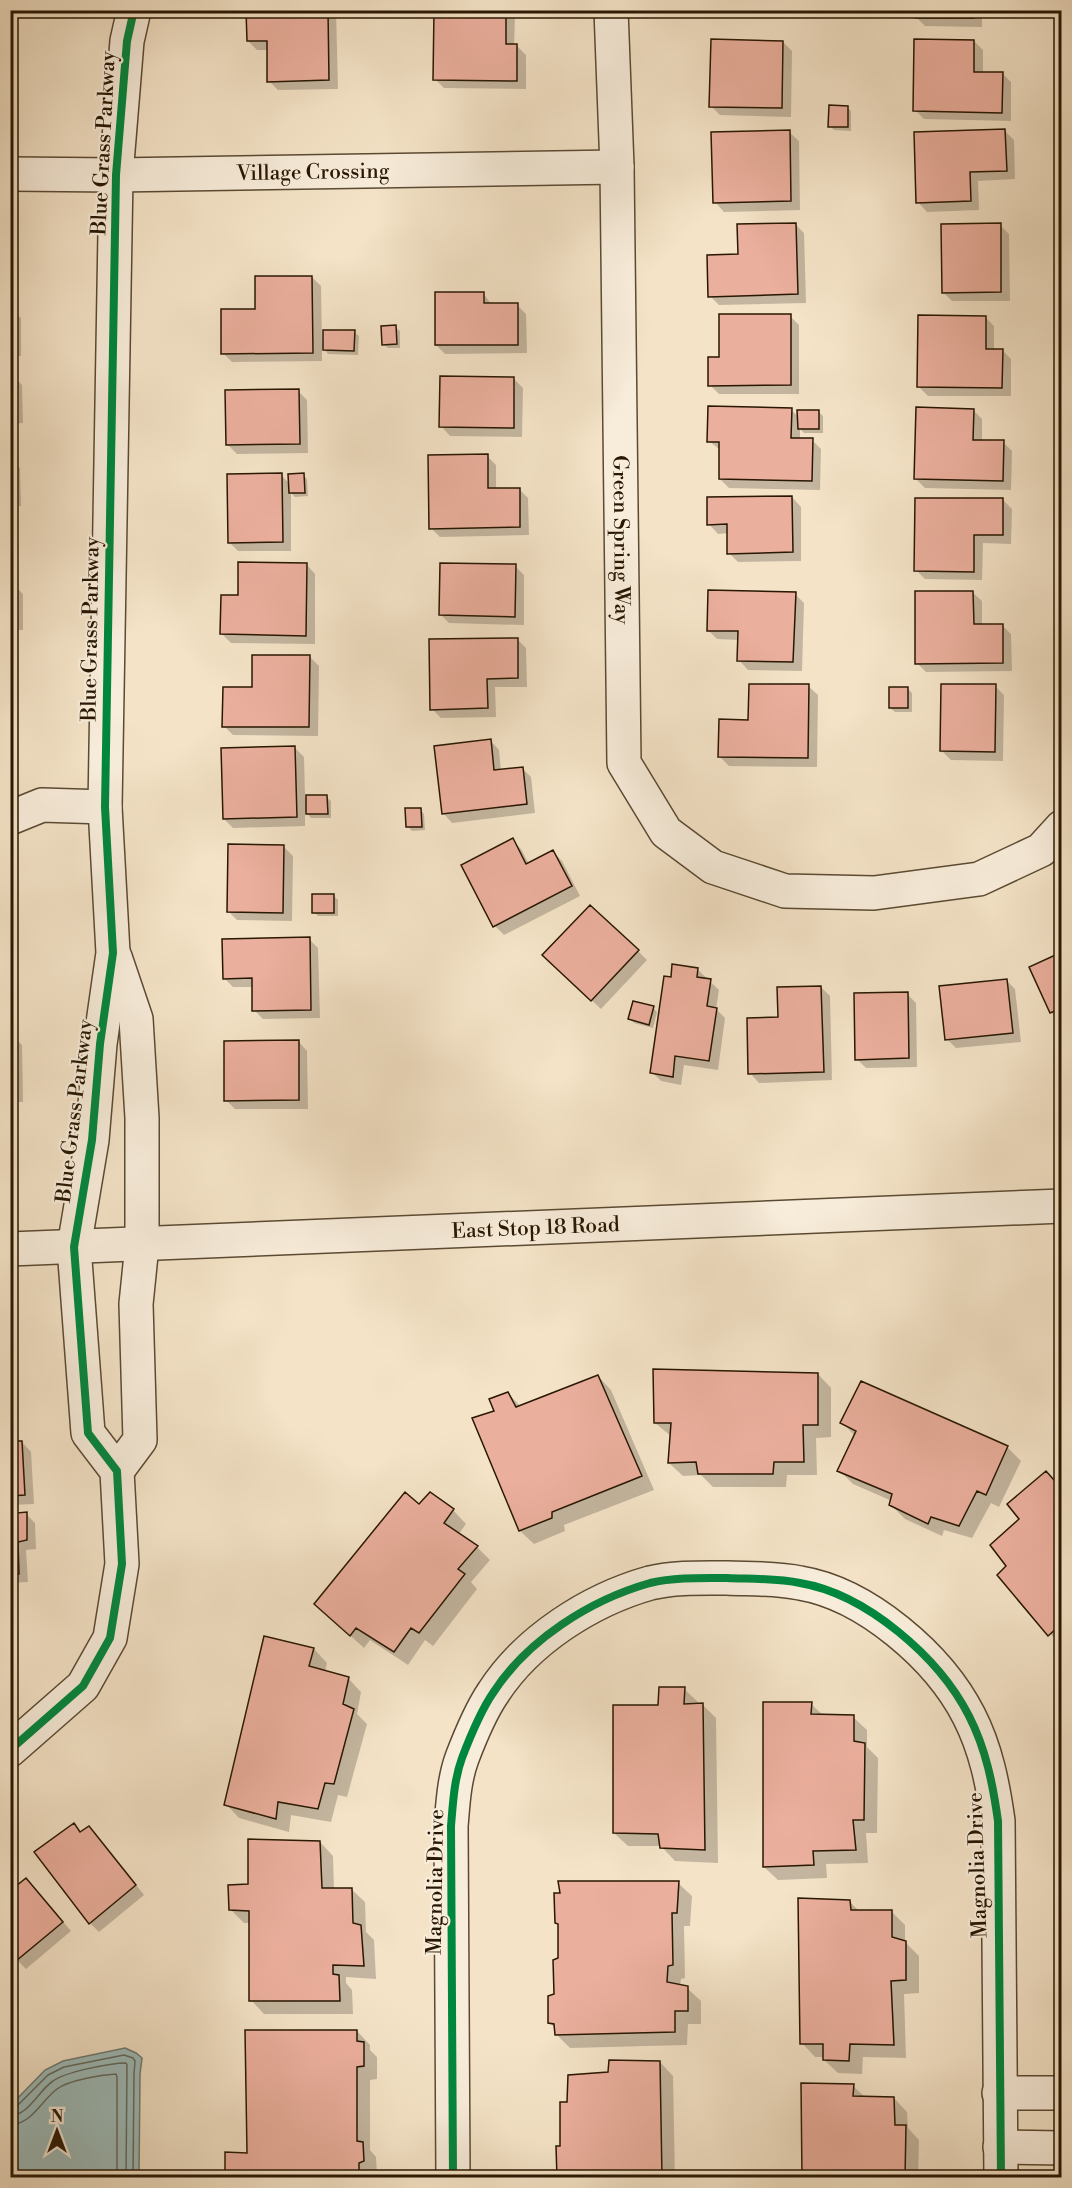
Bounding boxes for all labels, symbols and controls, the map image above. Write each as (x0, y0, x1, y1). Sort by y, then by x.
street label: Blue Grass Parkway (86, 49, 122, 237)
street label: Village Crossing (235, 159, 390, 187)
street label: Green Spring Way (606, 455, 634, 625)
street label: Blue Grass Parkway (76, 536, 106, 723)
street label: Blue Grass Parkway (51, 1017, 99, 1205)
street label: East Stop 18 Road (451, 1212, 620, 1245)
street label: Magnolia Drive (962, 1792, 994, 1938)
street label: Magnolia Drive (422, 1809, 450, 1955)
north arrow (27, 2101, 87, 2161)
text: N (51, 2107, 64, 2127)

